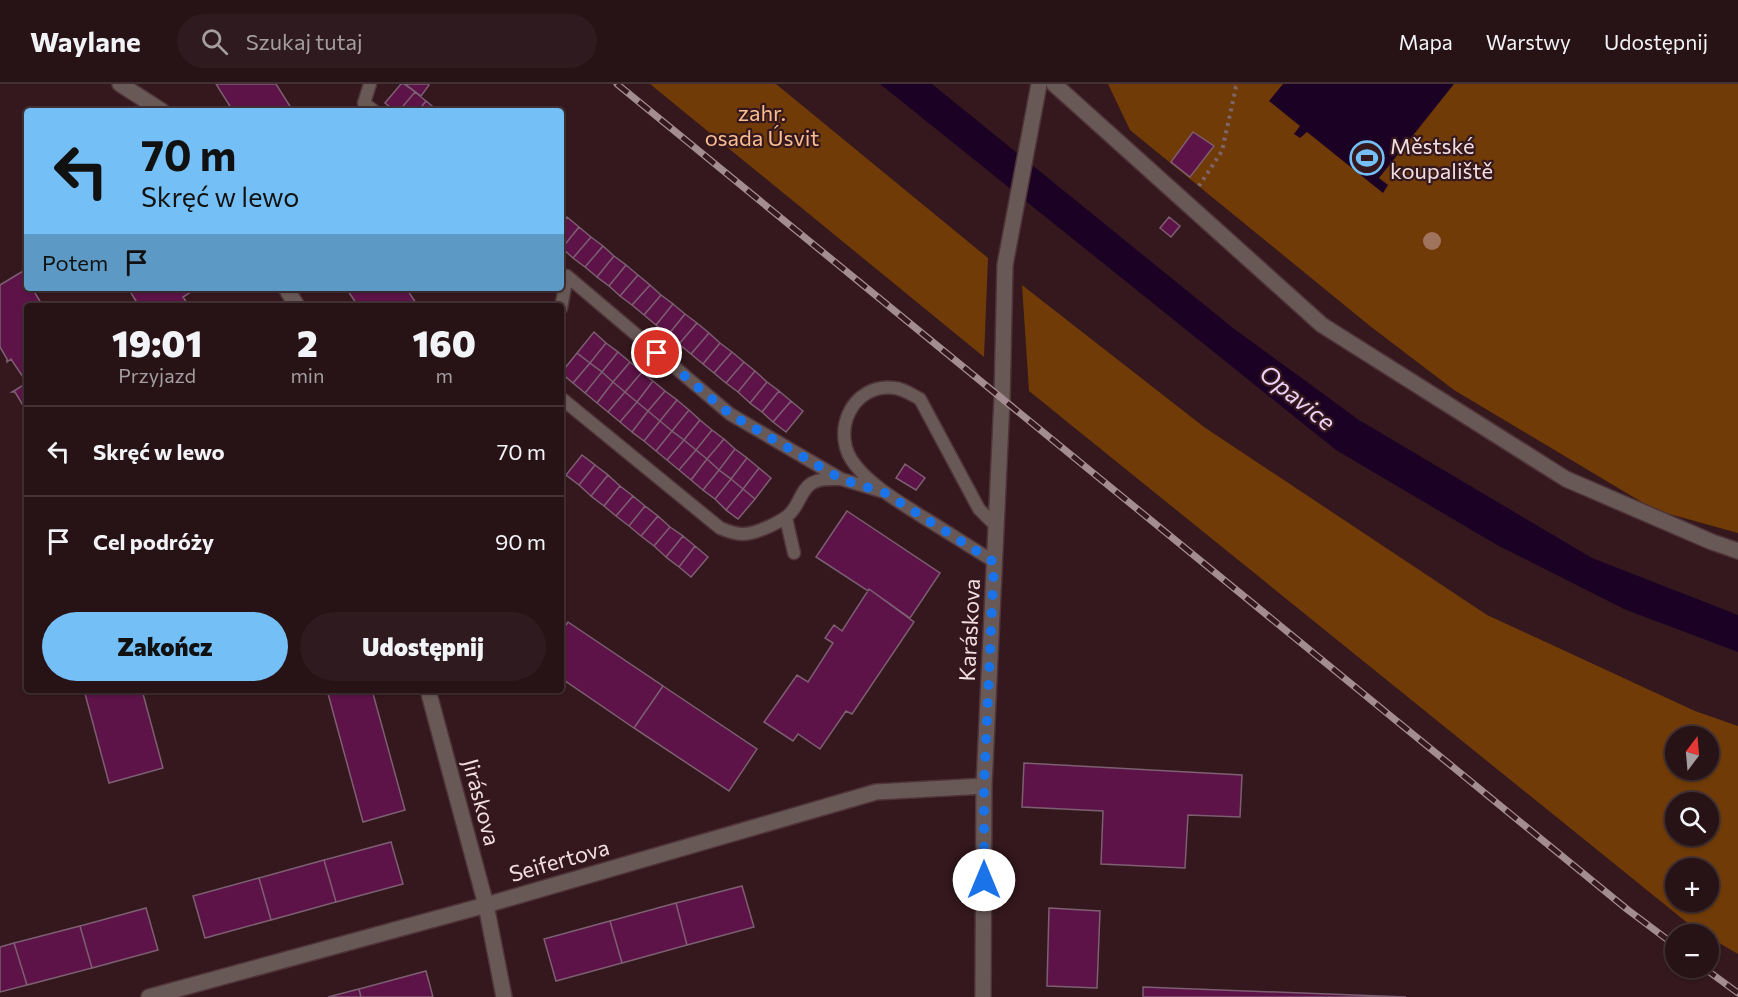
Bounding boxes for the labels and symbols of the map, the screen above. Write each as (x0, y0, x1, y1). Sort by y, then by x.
park label: zahr. osada Úsvit (705, 99, 819, 151)
place label: Městské koupaliště (1390, 132, 1493, 184)
sports icon: Městské koupaliště (1349, 140, 1385, 176)
pin (631, 327, 682, 378)
water label: Opavice (1254, 358, 1342, 436)
street label: Karáskova (953, 578, 985, 682)
north arrow (1665, 726, 1719, 780)
street label: Jiráskova (457, 756, 507, 848)
street label: Seifertova (506, 833, 612, 887)
position arrow (952, 848, 1016, 912)

